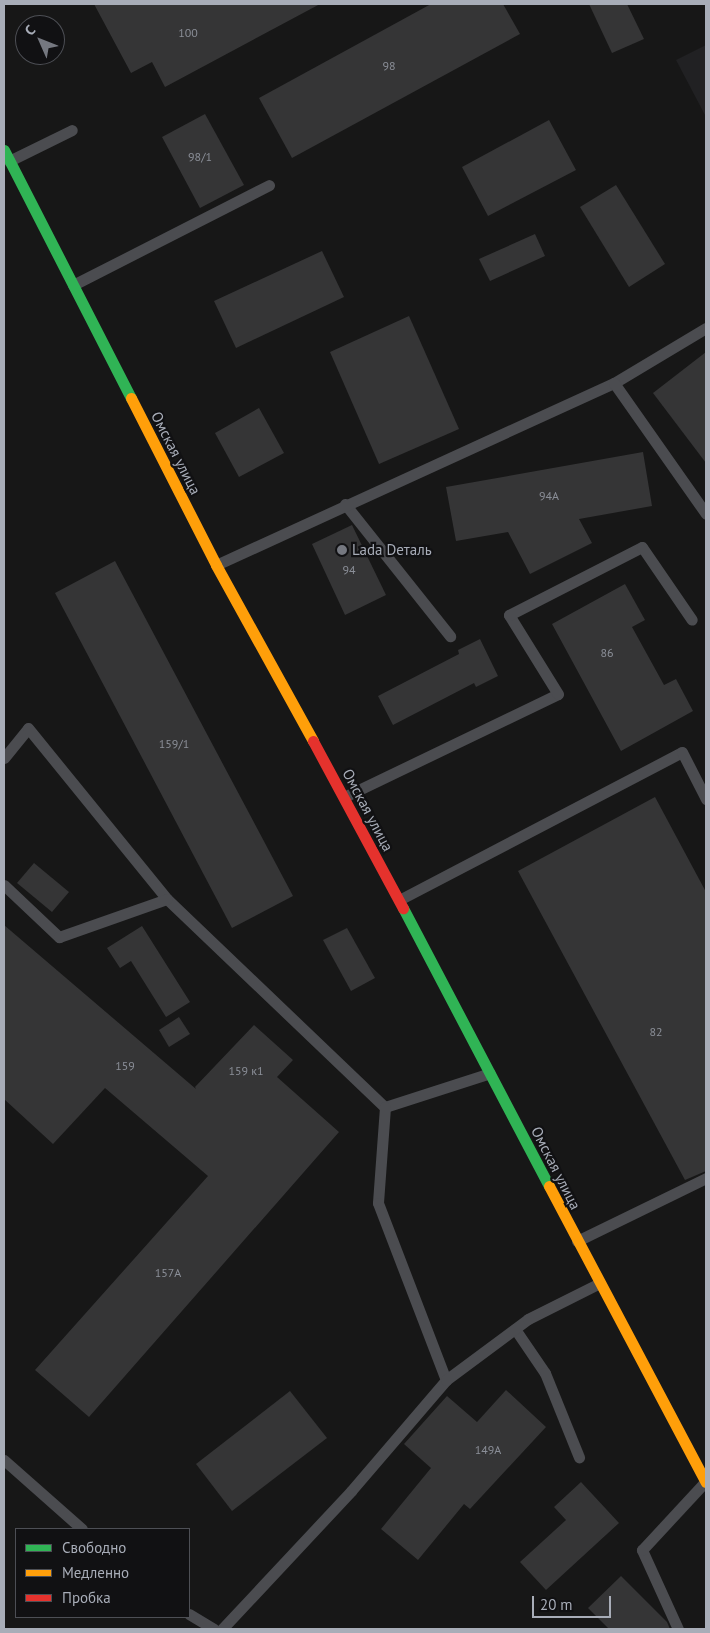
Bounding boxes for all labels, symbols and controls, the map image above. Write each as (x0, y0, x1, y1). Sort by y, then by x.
north arrow (15, 15, 65, 65)
text: С (21, 21, 39, 39)
house number: 100 (178, 26, 198, 40)
house number: 98 (382, 59, 396, 73)
house number: 98/1 (188, 150, 212, 164)
street label: Омская улица (147, 409, 205, 497)
house number: 94А (539, 489, 559, 503)
place label: Lada Dеталь (352, 541, 432, 559)
marker: Lada Dеталь (336, 544, 348, 556)
house number: 94 (342, 563, 356, 577)
house number: 86 (600, 646, 614, 660)
house number: 159/1 (159, 737, 189, 751)
street label: Омская улица (339, 766, 397, 854)
house number: 82 (649, 1025, 663, 1039)
house number: 159 (115, 1059, 135, 1073)
house number: 159 к1 (228, 1064, 264, 1078)
street label: Омская улица (527, 1124, 585, 1212)
house number: 157А (155, 1266, 181, 1280)
house number: 149А (475, 1443, 501, 1457)
legend (15, 1528, 190, 1618)
text: Свободно (62, 1538, 126, 1557)
text: Медленно (62, 1563, 129, 1582)
scale bar (535, 1586, 614, 1618)
text: Пробка (62, 1588, 111, 1607)
text: 20 m (540, 1595, 573, 1614)

